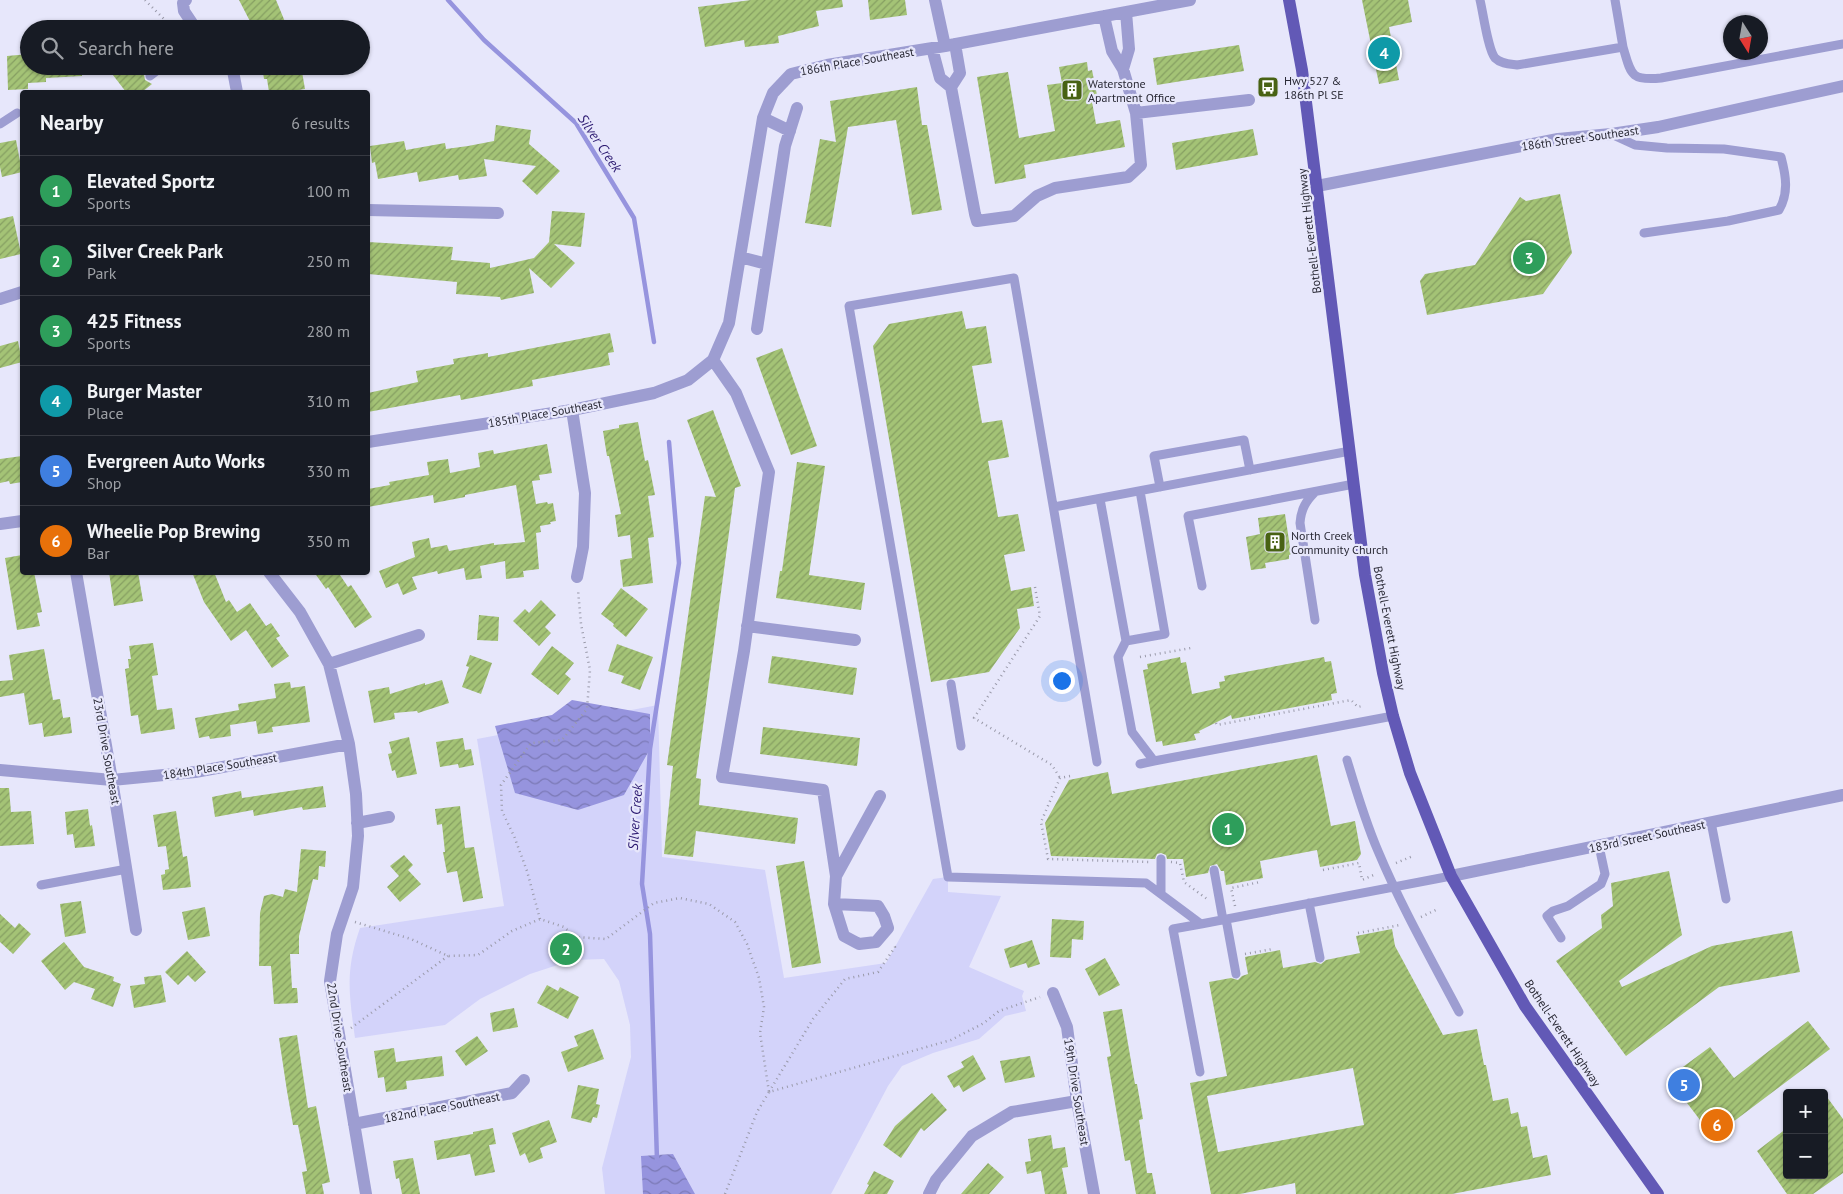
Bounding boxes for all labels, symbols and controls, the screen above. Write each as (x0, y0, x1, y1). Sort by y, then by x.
north arrow (1723, 15, 1768, 60)
search box (20, 20, 370, 75)
icon: search (38, 34, 66, 62)
pin: 4 (1368, 34, 1400, 72)
text: Search here (78, 36, 174, 60)
street label: 186th Place Southeast (799, 44, 915, 78)
place label: Hwy 527 & 186th Pl SE (1284, 73, 1344, 102)
bus stop icon: Hwy 527 & 186th Pl SE (1256, 75, 1280, 99)
place label: Waterstone Apartment Office (1088, 76, 1175, 105)
building icon: Waterstone Apartment Office (1060, 78, 1084, 102)
text: Nearby (40, 109, 103, 136)
water label: Silver Creek (574, 110, 626, 176)
text: 6 results (291, 113, 350, 133)
street label: 186th Street Southeast (1520, 122, 1640, 154)
street label: Bothell-Everett Highway (1294, 167, 1324, 294)
text: Elevated Sportz (87, 169, 215, 193)
text: 1 (51, 181, 61, 201)
text: 100 m (307, 181, 350, 201)
text: Sports (87, 193, 131, 213)
text: Silver Creek Park (87, 239, 223, 263)
pin: 3 (1513, 239, 1545, 277)
text: 2 (51, 251, 61, 271)
text: 250 m (307, 251, 350, 271)
text: Park (87, 263, 116, 283)
text: 425 Fitness (87, 309, 182, 333)
text: 3 (51, 321, 61, 341)
text: 280 m (307, 321, 350, 341)
text: Sports (87, 333, 131, 353)
text: Burger Master (87, 379, 202, 403)
text: 4 (51, 391, 61, 411)
text: 310 m (307, 391, 350, 411)
street label: 185th Place Southeast (487, 396, 603, 430)
text: Place (87, 403, 124, 423)
text: Evergreen Auto Works (87, 449, 265, 473)
text: 5 (51, 461, 61, 481)
text: 330 m (307, 461, 350, 481)
text: Shop (87, 473, 121, 493)
text: Wheelie Pop Brewing (87, 519, 260, 543)
place label: North Creek Community Church (1291, 528, 1388, 557)
building icon: North Creek Community Church (1263, 530, 1287, 554)
text: 6 (51, 531, 61, 551)
text: 350 m (307, 531, 350, 551)
text: Bar (87, 543, 110, 563)
street label: Bothell-Everett Highway (1371, 565, 1409, 692)
your location (1049, 668, 1075, 694)
street label: 23rd Drive Southeast (90, 697, 124, 805)
street label: 184th Place Southeast (162, 750, 278, 782)
water label: Silver Creek (624, 783, 646, 851)
pin: 1 (1212, 810, 1244, 848)
street label: 183rd Street Southeast (1588, 816, 1706, 856)
pin: 2 (550, 930, 582, 968)
street label: Bothell-Everett Highway (1522, 977, 1605, 1090)
street label: 22nd Drive Southeast (324, 981, 356, 1093)
street label: 19th Drive Southeast (1061, 1037, 1093, 1147)
pin: 5 (1668, 1066, 1700, 1104)
street label: 182nd Place Southeast (383, 1088, 501, 1126)
map controls (1783, 1089, 1828, 1179)
button: + (1783, 1089, 1828, 1134)
pin: 6 (1701, 1106, 1733, 1144)
button: − (1783, 1134, 1828, 1179)

